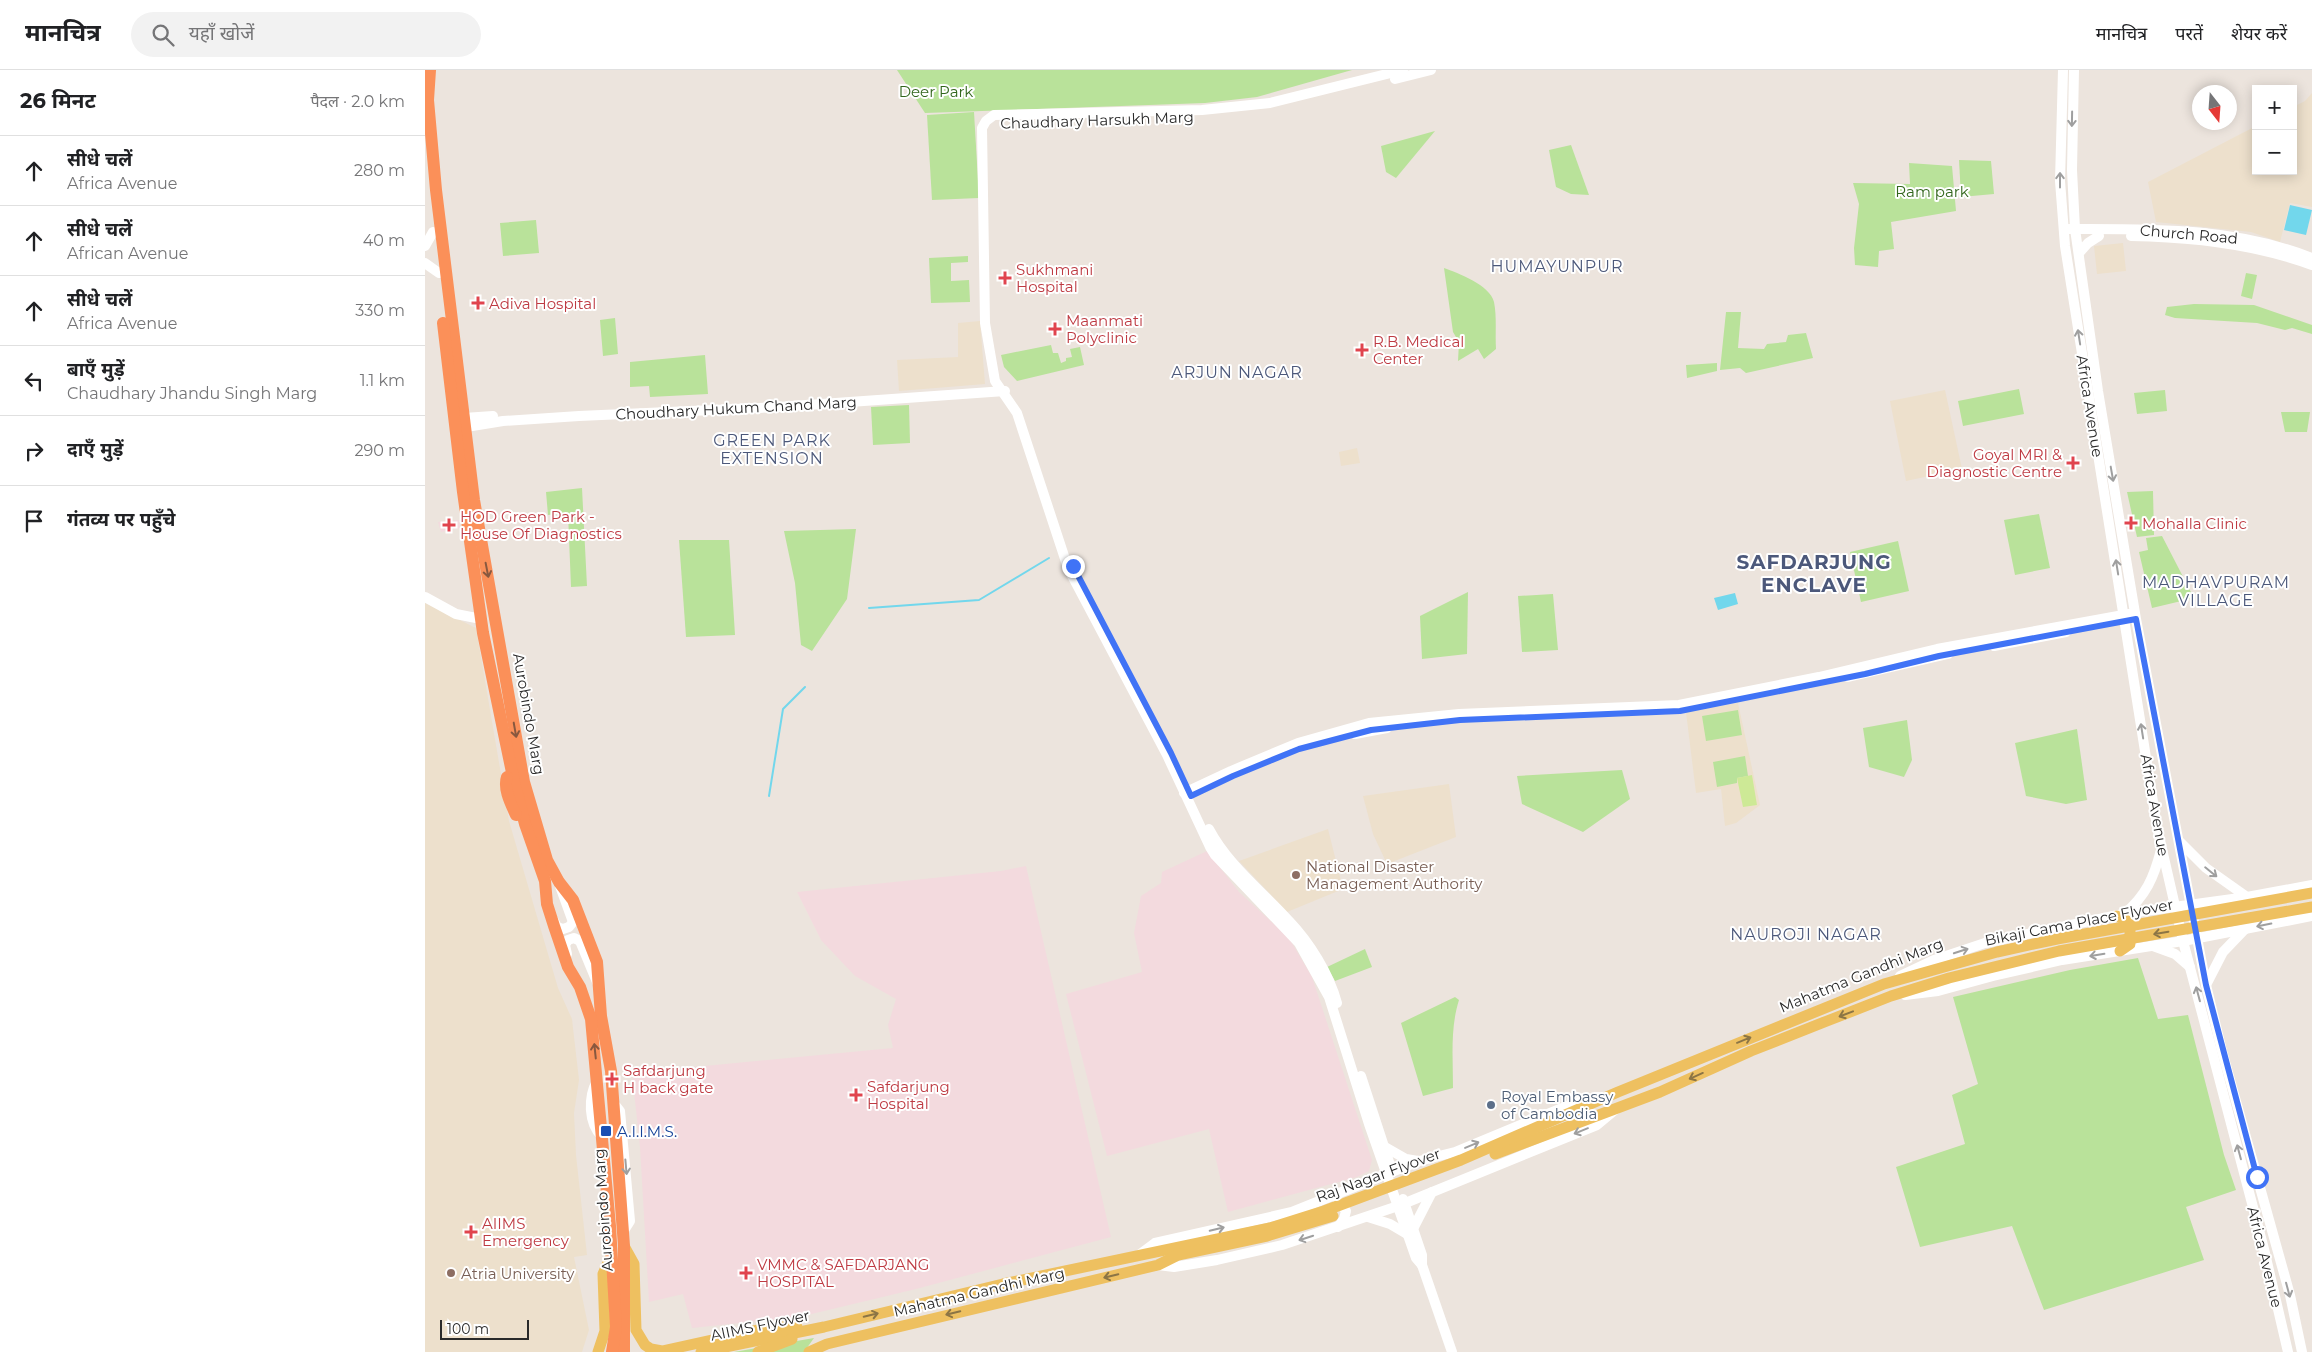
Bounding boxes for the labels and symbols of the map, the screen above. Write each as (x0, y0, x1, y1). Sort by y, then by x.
park label: Deer Park (899, 82, 973, 101)
north arrow (2192, 85, 2237, 130)
street label: Chaudhary Harsukh Marg (1000, 107, 1194, 133)
one-way arrow (2067, 110, 2077, 126)
one-way arrow (2055, 173, 2065, 189)
park label: Ram park (1895, 182, 1969, 201)
street label: Church Road (2139, 220, 2239, 248)
district label: HUMAYUNPUR (1490, 257, 1624, 276)
place label: Sukhmani Hospital (1016, 260, 1093, 296)
marker: Sukhmani Hospital (998, 271, 1012, 285)
place label: Adiva Hospital (489, 294, 596, 313)
marker: Adiva Hospital (471, 296, 485, 310)
place label: Maanmati Polyclinic (1066, 311, 1143, 347)
marker: Maanmati Polyclinic (1048, 322, 1062, 336)
one-way arrow (2074, 330, 2084, 346)
place label: R.B. Medical Center (1373, 332, 1464, 368)
marker: R.B. Medical Center (1355, 343, 1369, 357)
street label: Africa Avenue (2073, 353, 2107, 459)
district label: ARJUN NAGAR (1171, 363, 1303, 382)
street label: Choudhary Hukum Chand Marg (615, 392, 857, 424)
district label: GREEN PARK EXTENSION (713, 431, 831, 468)
place label: Goyal MRI & Diagnostic Centre (1927, 445, 2062, 481)
marker: Goyal MRI & Diagnostic Centre (2066, 456, 2080, 470)
one-way arrow (2107, 466, 2117, 482)
place label: HOD Green Park - House Of Diagnostics (460, 507, 622, 543)
place label: Mohalla Clinic (2142, 514, 2247, 533)
marker: Mohalla Clinic (2124, 516, 2138, 530)
marker: HOD Green Park - House Of Diagnostics (442, 518, 456, 532)
district label: SAFDARJUNG ENCLAVE (1736, 550, 1892, 597)
route end (1062, 555, 1085, 578)
one-way arrow (2111, 559, 2121, 575)
one-way arrow (482, 561, 492, 577)
district label: MADHAVPURAM VILLAGE (2142, 573, 2290, 610)
street label: Aurobindo Marg (509, 652, 549, 776)
one-way arrow (510, 721, 520, 737)
one-way arrow (2137, 724, 2147, 740)
street label: Africa Avenue (2137, 752, 2173, 858)
place label: National Disaster Management Authority (1306, 857, 1483, 893)
one-way arrow (2204, 866, 2217, 877)
marker: National Disaster Management Authority (1290, 869, 1302, 881)
street label: Bikaji Cama Place Flyover (1983, 894, 2175, 950)
one-way arrow (2257, 920, 2273, 930)
district label: NAUROJI NAGAR (1730, 925, 1882, 944)
one-way arrow (2153, 928, 2169, 938)
street label: Mahatma Gandhi Marg (1776, 933, 1946, 1017)
one-way arrow (1953, 946, 1968, 955)
one-way arrow (2089, 950, 2105, 960)
one-way arrow (2193, 987, 2202, 1003)
one-way arrow (1839, 1009, 1854, 1019)
one-way arrow (1736, 1034, 1751, 1044)
one-way arrow (590, 1043, 600, 1059)
place label: Safdarjung H back gate (623, 1061, 713, 1097)
one-way arrow (1689, 1071, 1704, 1081)
marker: Safdarjung H back gate (605, 1072, 619, 1086)
place label: Safdarjung Hospital (867, 1077, 950, 1113)
place label: Royal Embassy of Cambodia (1501, 1087, 1614, 1123)
marker: Safdarjung Hospital (849, 1088, 863, 1102)
marker: Royal Embassy of Cambodia (1485, 1099, 1497, 1111)
place label: A.I.I.M.S. (617, 1122, 677, 1141)
marker: A.I.I.M.S. (599, 1124, 613, 1138)
one-way arrow (1574, 1127, 1589, 1136)
one-way arrow (1464, 1140, 1479, 1150)
street label: Raj Nagar Flyover (1313, 1144, 1443, 1206)
one-way arrow (2233, 1144, 2243, 1160)
street label: Aurobindo Marg (589, 1148, 617, 1272)
one-way arrow (621, 1158, 631, 1174)
route start (2246, 1166, 2269, 1189)
street label: Africa Avenue (2243, 1204, 2287, 1310)
place label: AIIMS Emergency (482, 1214, 570, 1250)
one-way arrow (1208, 1224, 1224, 1233)
marker: AIIMS Emergency (464, 1225, 478, 1239)
one-way arrow (1298, 1233, 1314, 1243)
place label: VMMC & SAFDARJANG HOSPITAL (757, 1255, 929, 1291)
street label: Mahatma Gandhi Marg (892, 1263, 1066, 1321)
place label: Atria University (461, 1264, 575, 1283)
marker: VMMC & SAFDARJANG HOSPITAL (739, 1266, 753, 1280)
marker: Atria University (445, 1267, 457, 1279)
one-way arrow (1103, 1272, 1119, 1281)
one-way arrow (2284, 1281, 2293, 1297)
street label: AIIMS Flyover (709, 1305, 811, 1345)
one-way arrow (945, 1309, 961, 1318)
one-way arrow (863, 1310, 879, 1319)
scale bar (440, 1317, 529, 1340)

